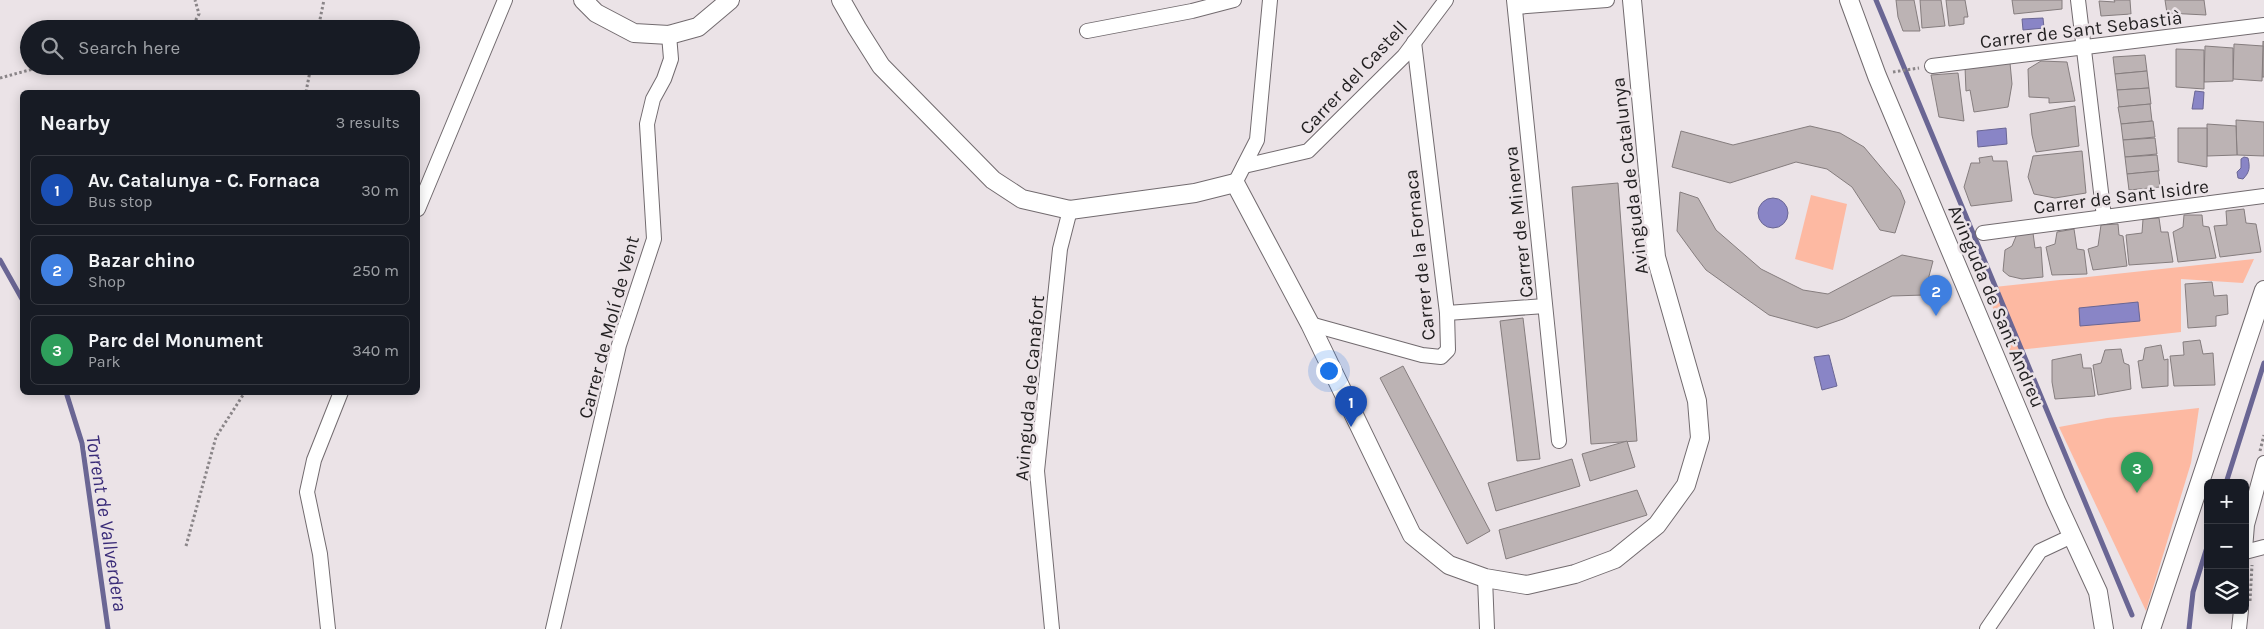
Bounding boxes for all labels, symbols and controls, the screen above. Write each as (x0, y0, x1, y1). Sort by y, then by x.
street label: Carrer de Sant Sebastià (1979, 7, 2184, 53)
street label: Carrer del Castell (1295, 16, 1412, 139)
search box (20, 20, 420, 75)
icon: search (38, 34, 66, 62)
text: Search here (78, 37, 180, 59)
street label: Avinguda de Catalunya (1607, 76, 1653, 276)
text: Nearby (40, 111, 110, 135)
text: 3 results (336, 113, 400, 132)
street label: Carrer de Minerva (1500, 145, 1538, 299)
street label: Carrer de la Fornaca (1400, 168, 1440, 341)
text: Av. Catalunya - C. Fornaca (88, 170, 320, 192)
street label: Carrer de Sant Isidre (2032, 175, 2210, 219)
text: 1 (54, 181, 60, 200)
text: 30 m (361, 181, 399, 200)
text: Bus stop (88, 192, 152, 211)
street label: Avinguda de Sant Andreu (1943, 202, 2049, 411)
street label: Carrer de Molí de Vent (574, 233, 644, 421)
text: Bazar chino (88, 250, 195, 272)
text: 2 (52, 261, 62, 280)
text: 250 m (352, 261, 399, 280)
text: Shop (88, 272, 125, 291)
pin: 2 (1920, 275, 1952, 316)
street label: Avinguda de Canafort (1011, 294, 1049, 482)
text: Parc del Monument (88, 330, 263, 352)
text: 3 (52, 341, 62, 360)
text: 340 m (352, 341, 399, 360)
text: Park (88, 352, 120, 371)
your location (1316, 358, 1342, 384)
pin: 1 (1335, 386, 1367, 427)
water label: Torrent de Vallverdera (81, 433, 132, 613)
pin: 3 (2121, 452, 2153, 493)
map controls (2204, 479, 2249, 614)
button: + (2204, 479, 2249, 524)
button: − (2204, 524, 2249, 569)
button: layers (2204, 569, 2249, 614)

